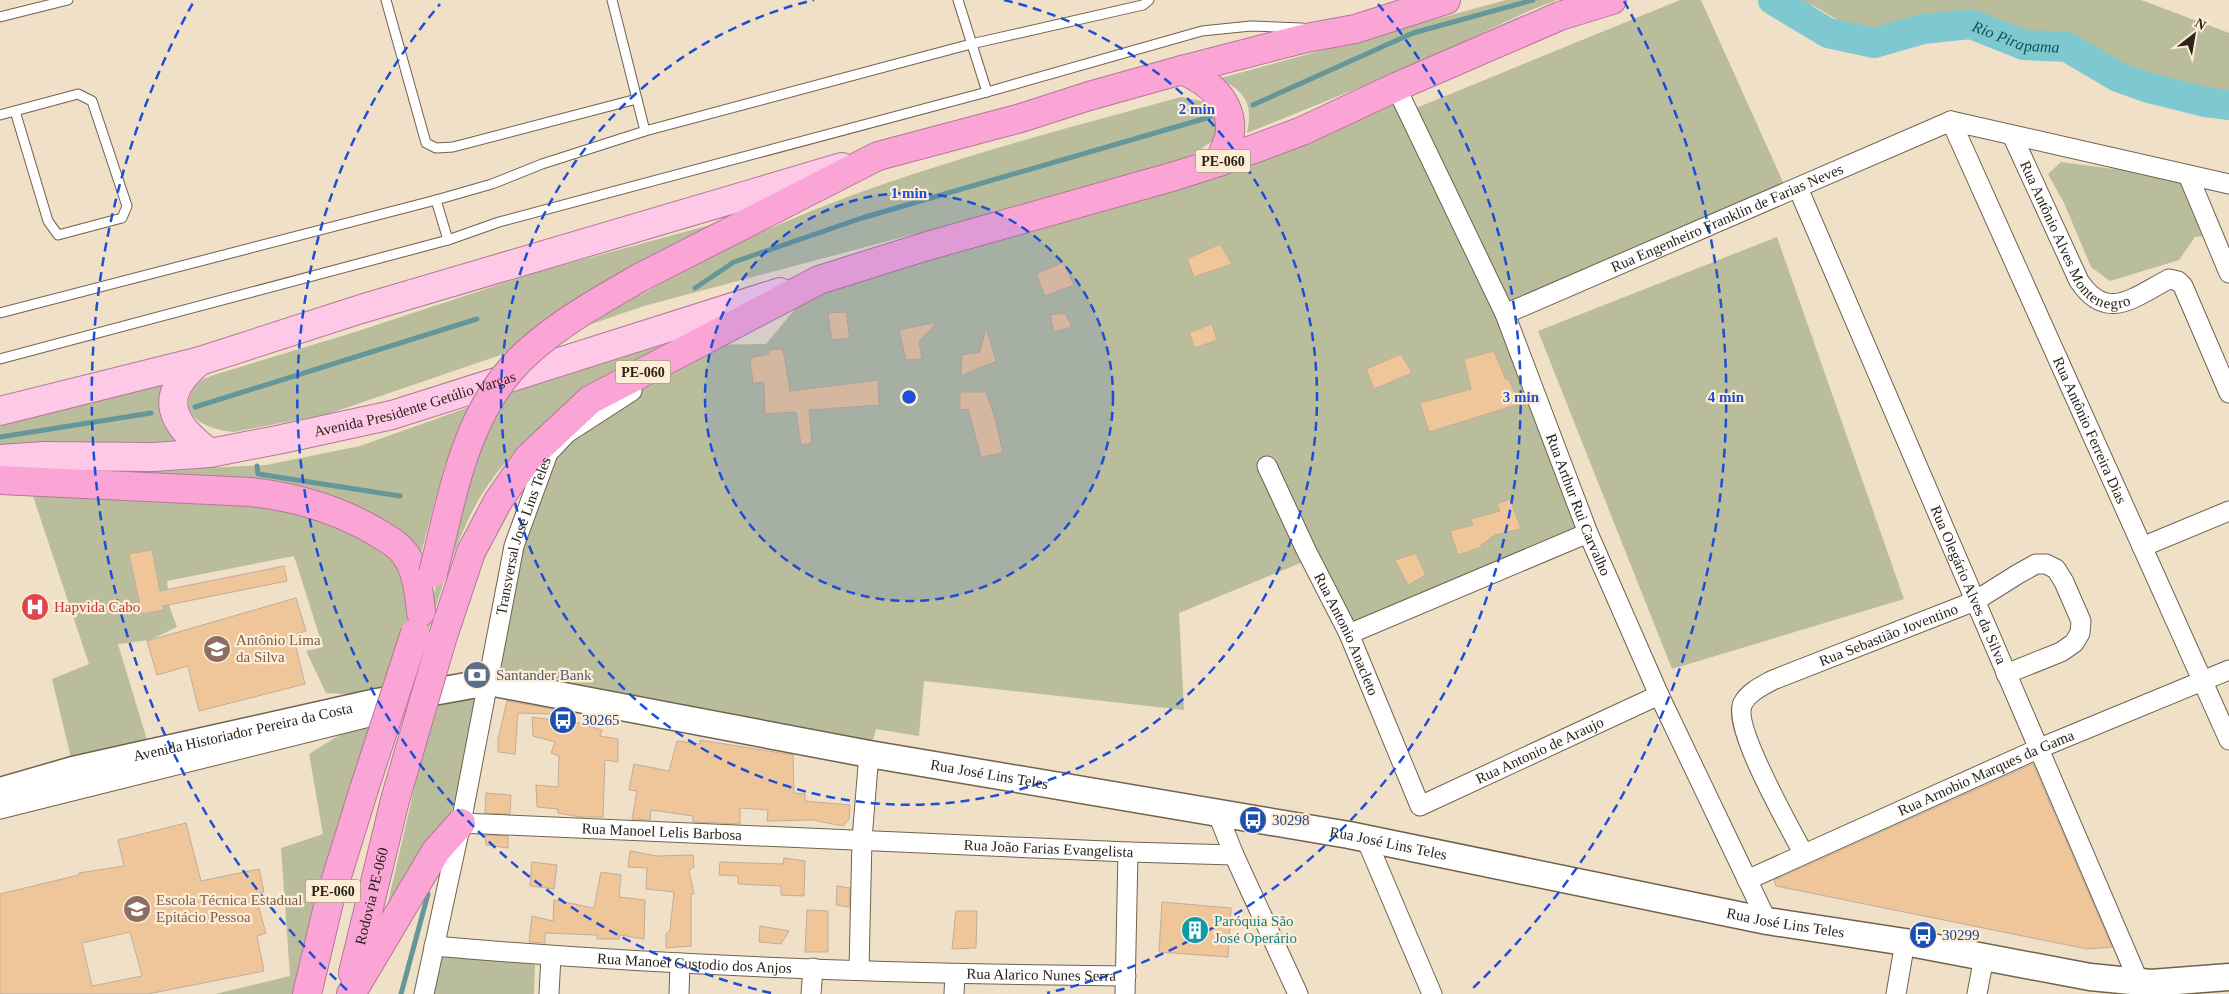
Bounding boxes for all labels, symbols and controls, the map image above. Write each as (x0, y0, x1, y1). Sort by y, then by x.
north arrow (2169, 10, 2219, 60)
text: N (2192, 15, 2209, 33)
water label: Rio Pirapama (1969, 17, 2060, 56)
text: 2 min (1179, 101, 1216, 117)
road number: PE-060 (1196, 150, 1250, 172)
street label: Rua Antônio Alves Montenegro (2017, 158, 2132, 312)
street label: Rua Engenheiro Franklin de Farias Neves (1609, 161, 1846, 275)
text: 1 min (891, 185, 928, 201)
street label: Rua Antônio Ferreira Dias (2050, 355, 2130, 506)
road number: PE-060 (616, 361, 670, 384)
street label: Avenida Presidente Getúlio Vargas (312, 368, 518, 440)
centre of rings (900, 388, 918, 406)
text: 3 min (1503, 389, 1540, 405)
text: 4 min (1708, 389, 1745, 405)
street label: Rua Arthur Rui Carvalho (1543, 431, 1614, 578)
street label: Transversal José Lins Teles (493, 455, 554, 616)
street label: Rua Olegário Alves da Silva (1927, 503, 2010, 667)
street label: Rua Antonio Anacleto (1311, 570, 1381, 698)
hospital icon: Hapvida Cabo (20, 592, 50, 622)
place label: Hapvida Cabo (54, 599, 140, 615)
street label: Rua Sebastião Joventino (1817, 601, 1960, 669)
place label: Antônio Lima da Silva (236, 632, 321, 665)
school or university icon: Antônio Lima da Silva (202, 634, 232, 664)
bank icon: Santander Bank (462, 660, 492, 690)
place label: Santander Bank (496, 667, 592, 683)
street label: Avenida Historiador Pereira da Costa (132, 700, 354, 764)
bus stop icon: 30265 (548, 705, 578, 735)
place label: 30265 (582, 712, 620, 728)
street label: Rua Antonio de Araujo (1473, 714, 1606, 787)
street label: Rua Arnobio Marques da Gama (1896, 727, 2077, 819)
street label: Rua José Lins Teles (929, 756, 1050, 792)
bus stop icon: 30298 (1238, 805, 1268, 835)
place label: 30298 (1272, 812, 1310, 828)
street label: Rua Manoel Lelis Barbosa (581, 820, 743, 843)
street label: Rua José Lins Teles (1329, 824, 1449, 863)
street label: Rua João Farias Evangelista (963, 837, 1134, 860)
street label: Rodovia PE-060 (352, 846, 391, 947)
road number: PE-060 (306, 879, 360, 902)
place label: Escola Técnica Estadual Epitácio Pessoa (156, 892, 302, 925)
school or university icon: Escola Técnica Estadual Epitácio Pessoa (122, 894, 152, 924)
street label: Rua José Lins Teles (1725, 905, 1846, 941)
place label: Paróquia São José Operário (1214, 913, 1297, 946)
building icon: Paróquia São José Operário (1180, 915, 1210, 945)
bus stop icon: 30299 (1908, 920, 1938, 950)
place label: 30299 (1942, 927, 1980, 943)
street label: Rua Manoel Custodio dos Anjos (596, 950, 792, 976)
street label: Rua Alarico Nunes Serra (966, 966, 1116, 984)

